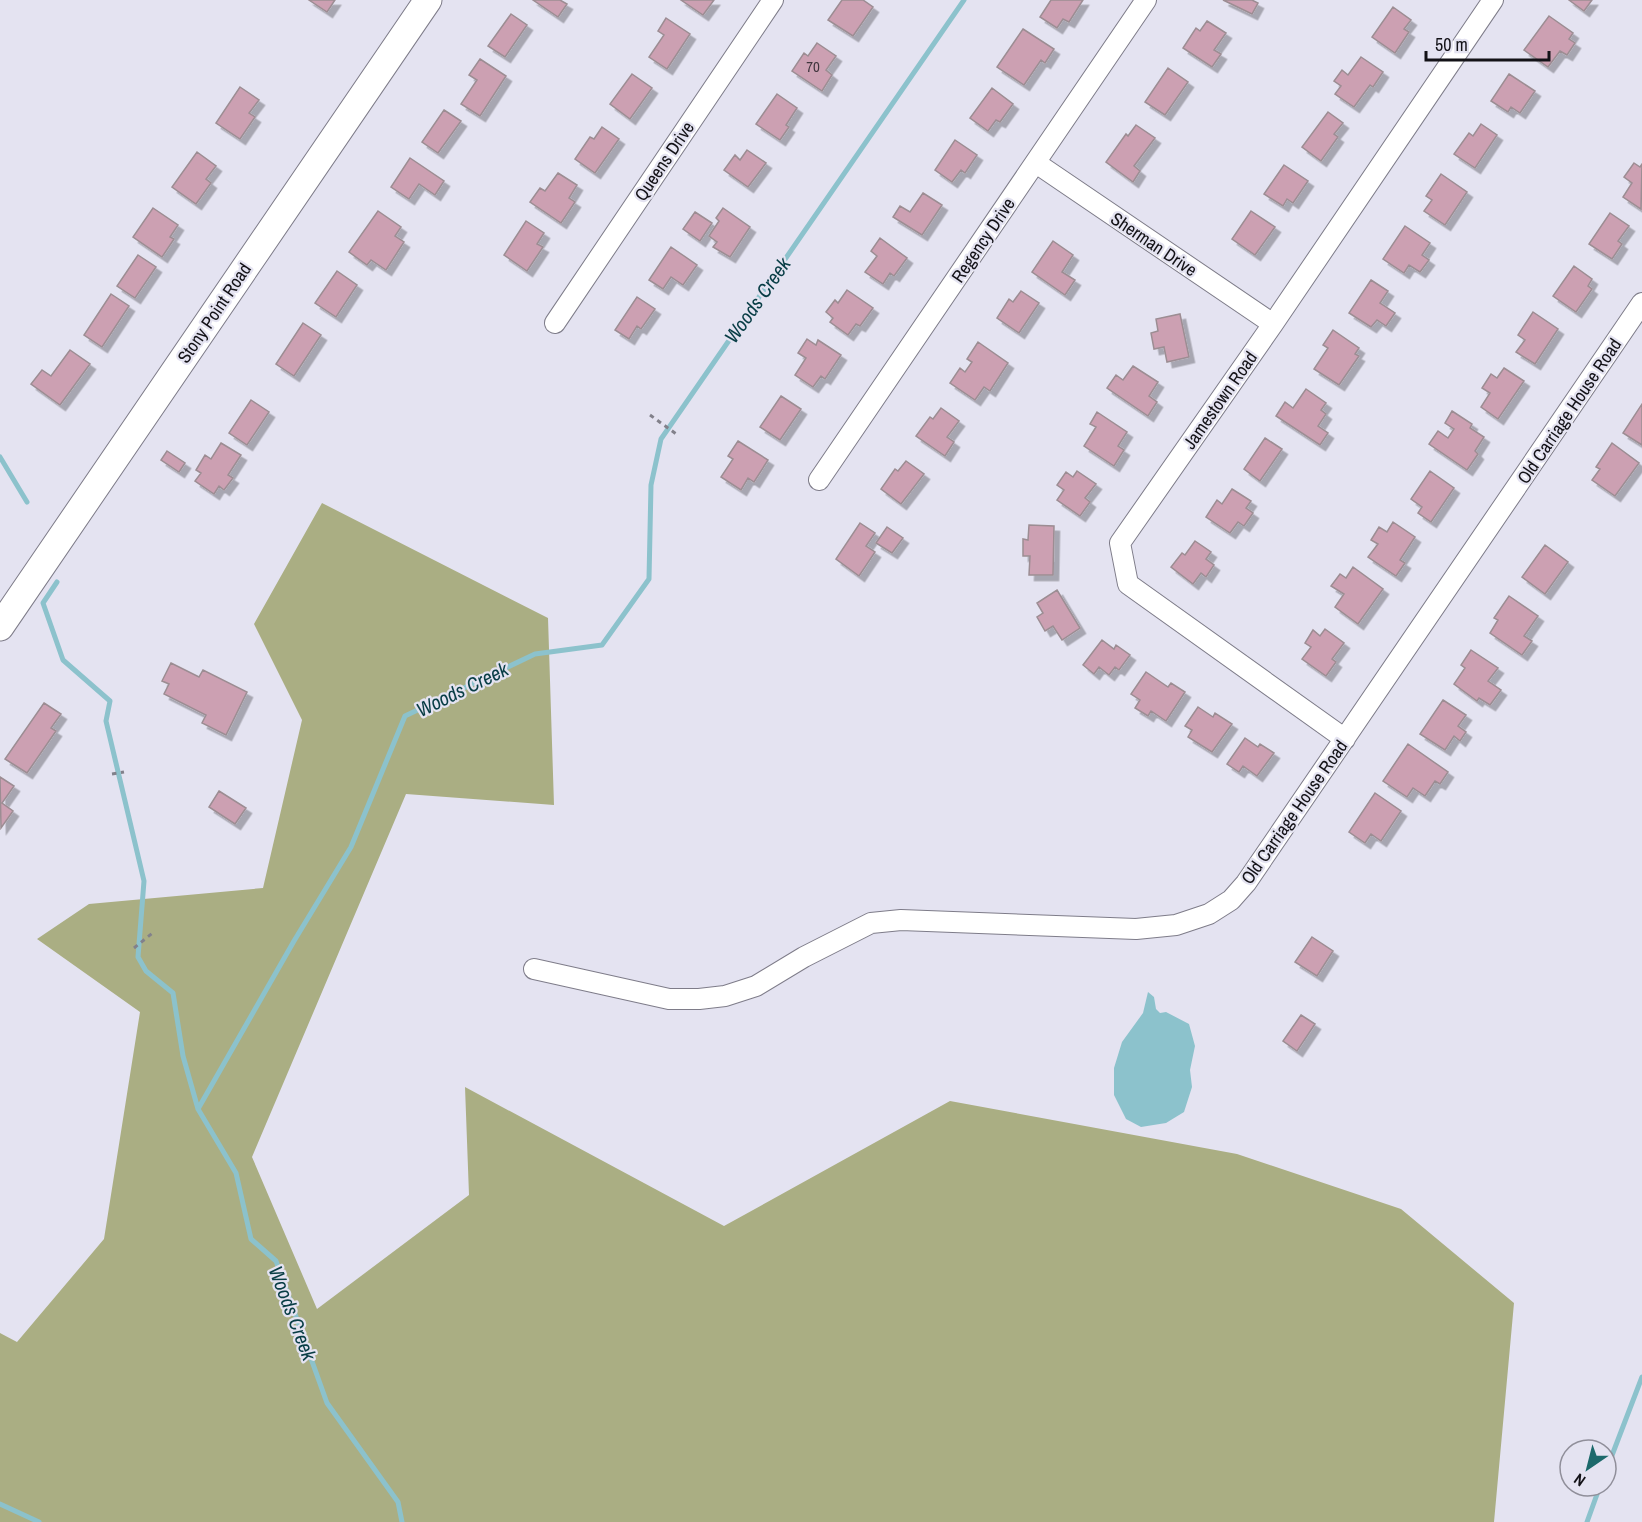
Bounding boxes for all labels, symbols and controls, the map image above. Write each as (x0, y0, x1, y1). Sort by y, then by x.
scale bar (1426, 24, 1549, 62)
text: 50 m (1435, 32, 1468, 57)
house number: 70 (806, 56, 820, 77)
street label: Queens Drive (628, 116, 700, 206)
street label: Regency Drive (945, 193, 1021, 287)
street label: Sherman Drive (1106, 206, 1202, 282)
water label: Woods Creek (718, 251, 797, 348)
street label: Stony Point Road (171, 258, 257, 368)
street label: Old Carriage House Road (1511, 333, 1627, 489)
street label: Jamestown Road (1177, 346, 1263, 454)
water label: Woods Creek (412, 655, 513, 723)
street label: Old Carriage House Road (1235, 735, 1353, 889)
water label: Woods Creek (263, 1262, 324, 1365)
north arrow (1558, 1438, 1618, 1498)
text: N (1569, 1469, 1590, 1492)

